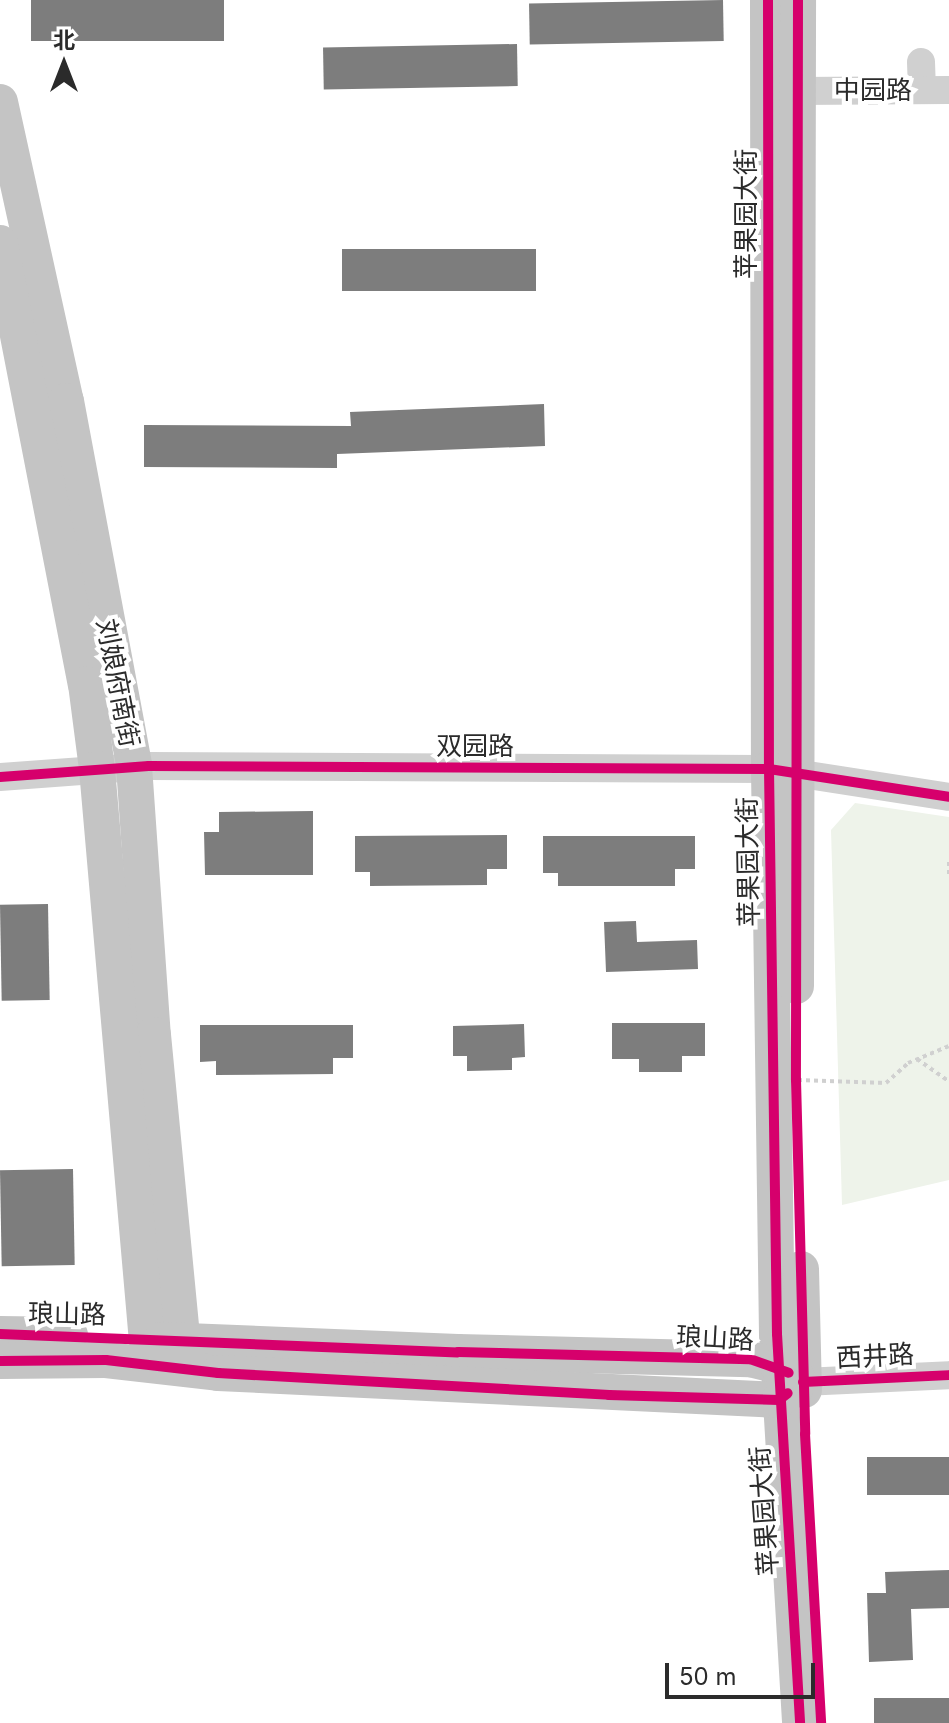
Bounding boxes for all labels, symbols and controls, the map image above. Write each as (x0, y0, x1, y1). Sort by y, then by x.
north arrow (24, 24, 104, 104)
text: 北 (53, 27, 75, 53)
street label: 中园路 (834, 74, 912, 106)
street label: 苹果园大街 (730, 149, 762, 279)
street label: 刘娘府南街 (90, 616, 146, 750)
street label: 双园路 (436, 730, 514, 762)
street label: 苹果园大街 (731, 797, 765, 927)
street label: 琅山路 (28, 1298, 106, 1330)
street label: 琅山路 (675, 1320, 755, 1356)
street label: 西井路 (835, 1338, 915, 1374)
street label: 苹果园大街 (744, 1445, 784, 1577)
scale bar (669, 1647, 819, 1697)
text: 50 m (679, 1662, 737, 1691)

